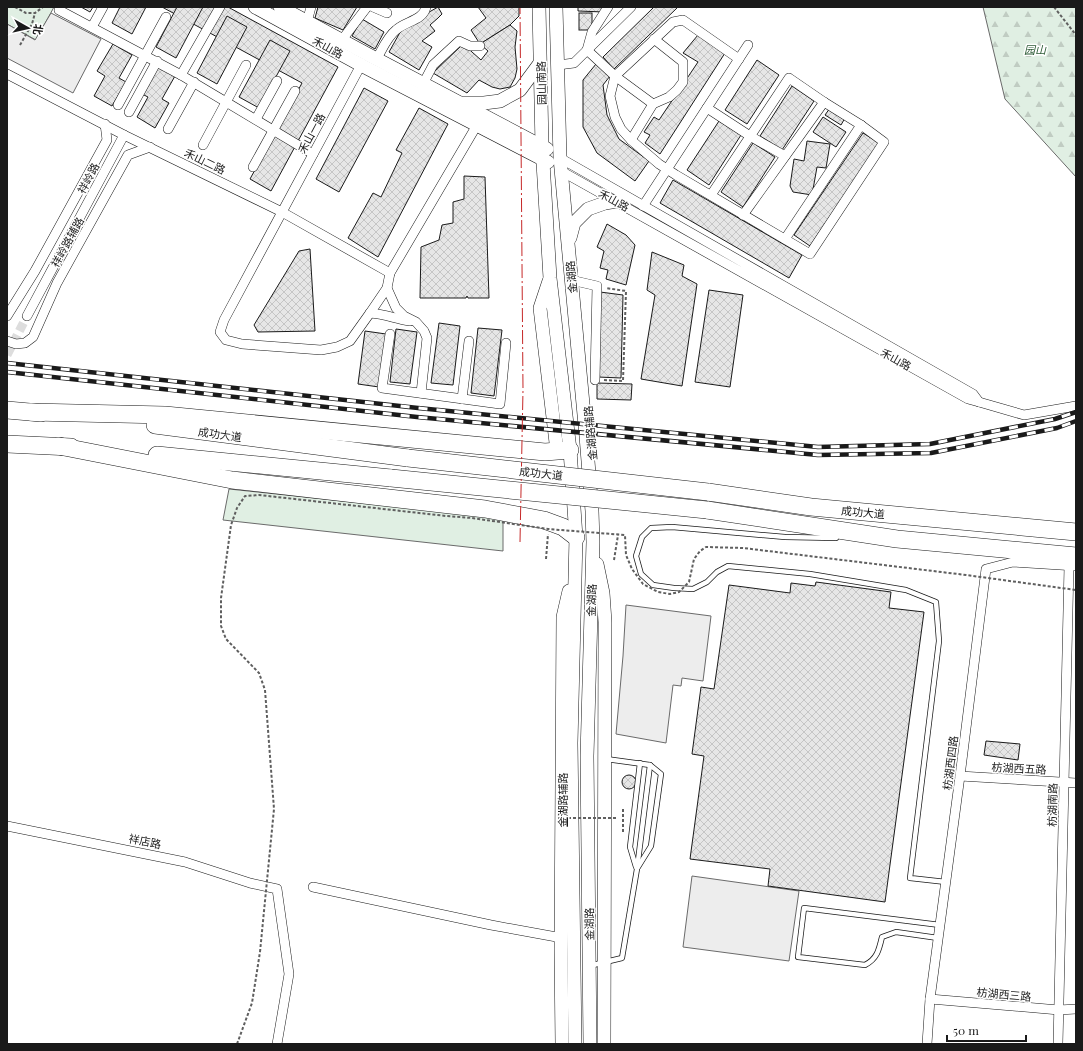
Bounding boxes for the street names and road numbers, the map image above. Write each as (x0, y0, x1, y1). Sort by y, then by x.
street label: 禾山路 (310, 32, 346, 62)
street label: 园山南路 (533, 61, 549, 105)
street label: 禾山一路 (294, 110, 328, 156)
street label: 禾山二路 (182, 145, 228, 177)
street label: 祥岭路 (74, 160, 102, 196)
street label: 禾山路 (596, 185, 632, 215)
street label: 祥岭路辅路 (47, 214, 87, 270)
street label: 金湖路 (562, 260, 580, 294)
street label: 禾山路 (878, 344, 914, 374)
street label: 金湖路辅路 (580, 405, 600, 461)
street label: 成功大道 (197, 424, 243, 444)
street label: 成功大道 (518, 463, 564, 483)
street label: 成功大道 (840, 503, 886, 521)
street label: 金湖路 (583, 583, 599, 617)
street label: 枋湖西四路 (939, 735, 961, 791)
street label: 枋湖西五路 (991, 759, 1047, 777)
street label: 金湖路辅路 (555, 773, 570, 828)
street label: 枋湖南路 (1044, 783, 1060, 827)
street label: 祥店路 (127, 830, 163, 852)
street label: 金湖路 (581, 907, 597, 941)
street label: 枋湖西三路 (976, 984, 1032, 1004)

